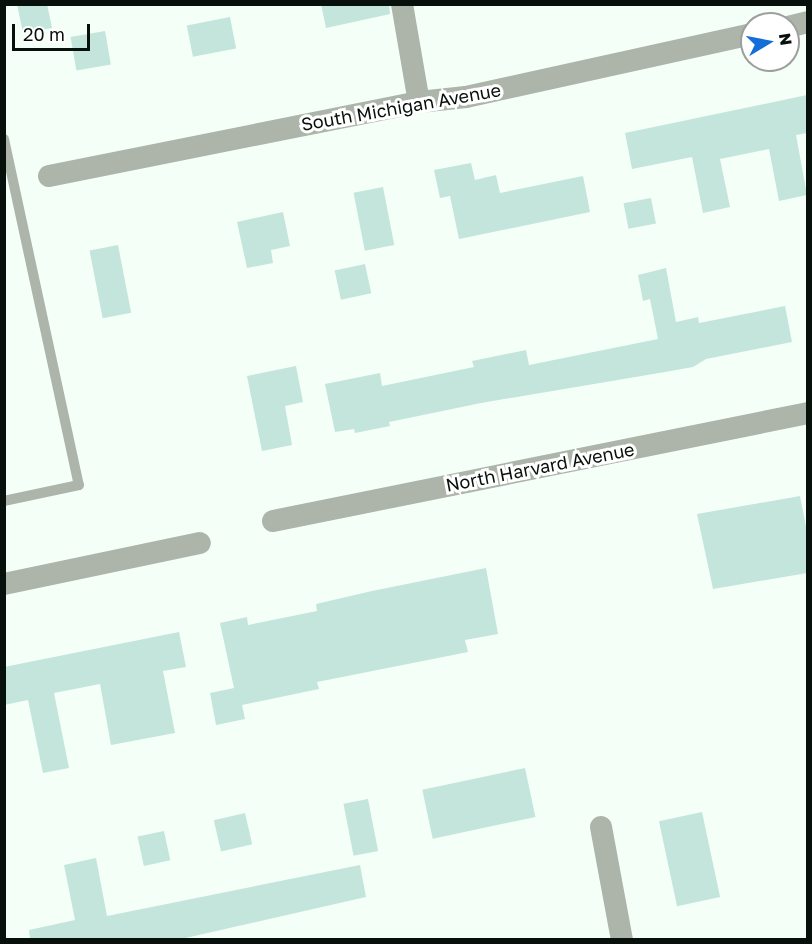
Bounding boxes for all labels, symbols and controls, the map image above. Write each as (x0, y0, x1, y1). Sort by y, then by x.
scale bar (15, 12, 93, 50)
north arrow (740, 12, 800, 72)
text: 20 m (23, 23, 65, 45)
text: N (775, 31, 797, 47)
street label: South Michigan Avenue (299, 79, 503, 135)
street label: North Harvard Avenue (444, 438, 636, 496)

